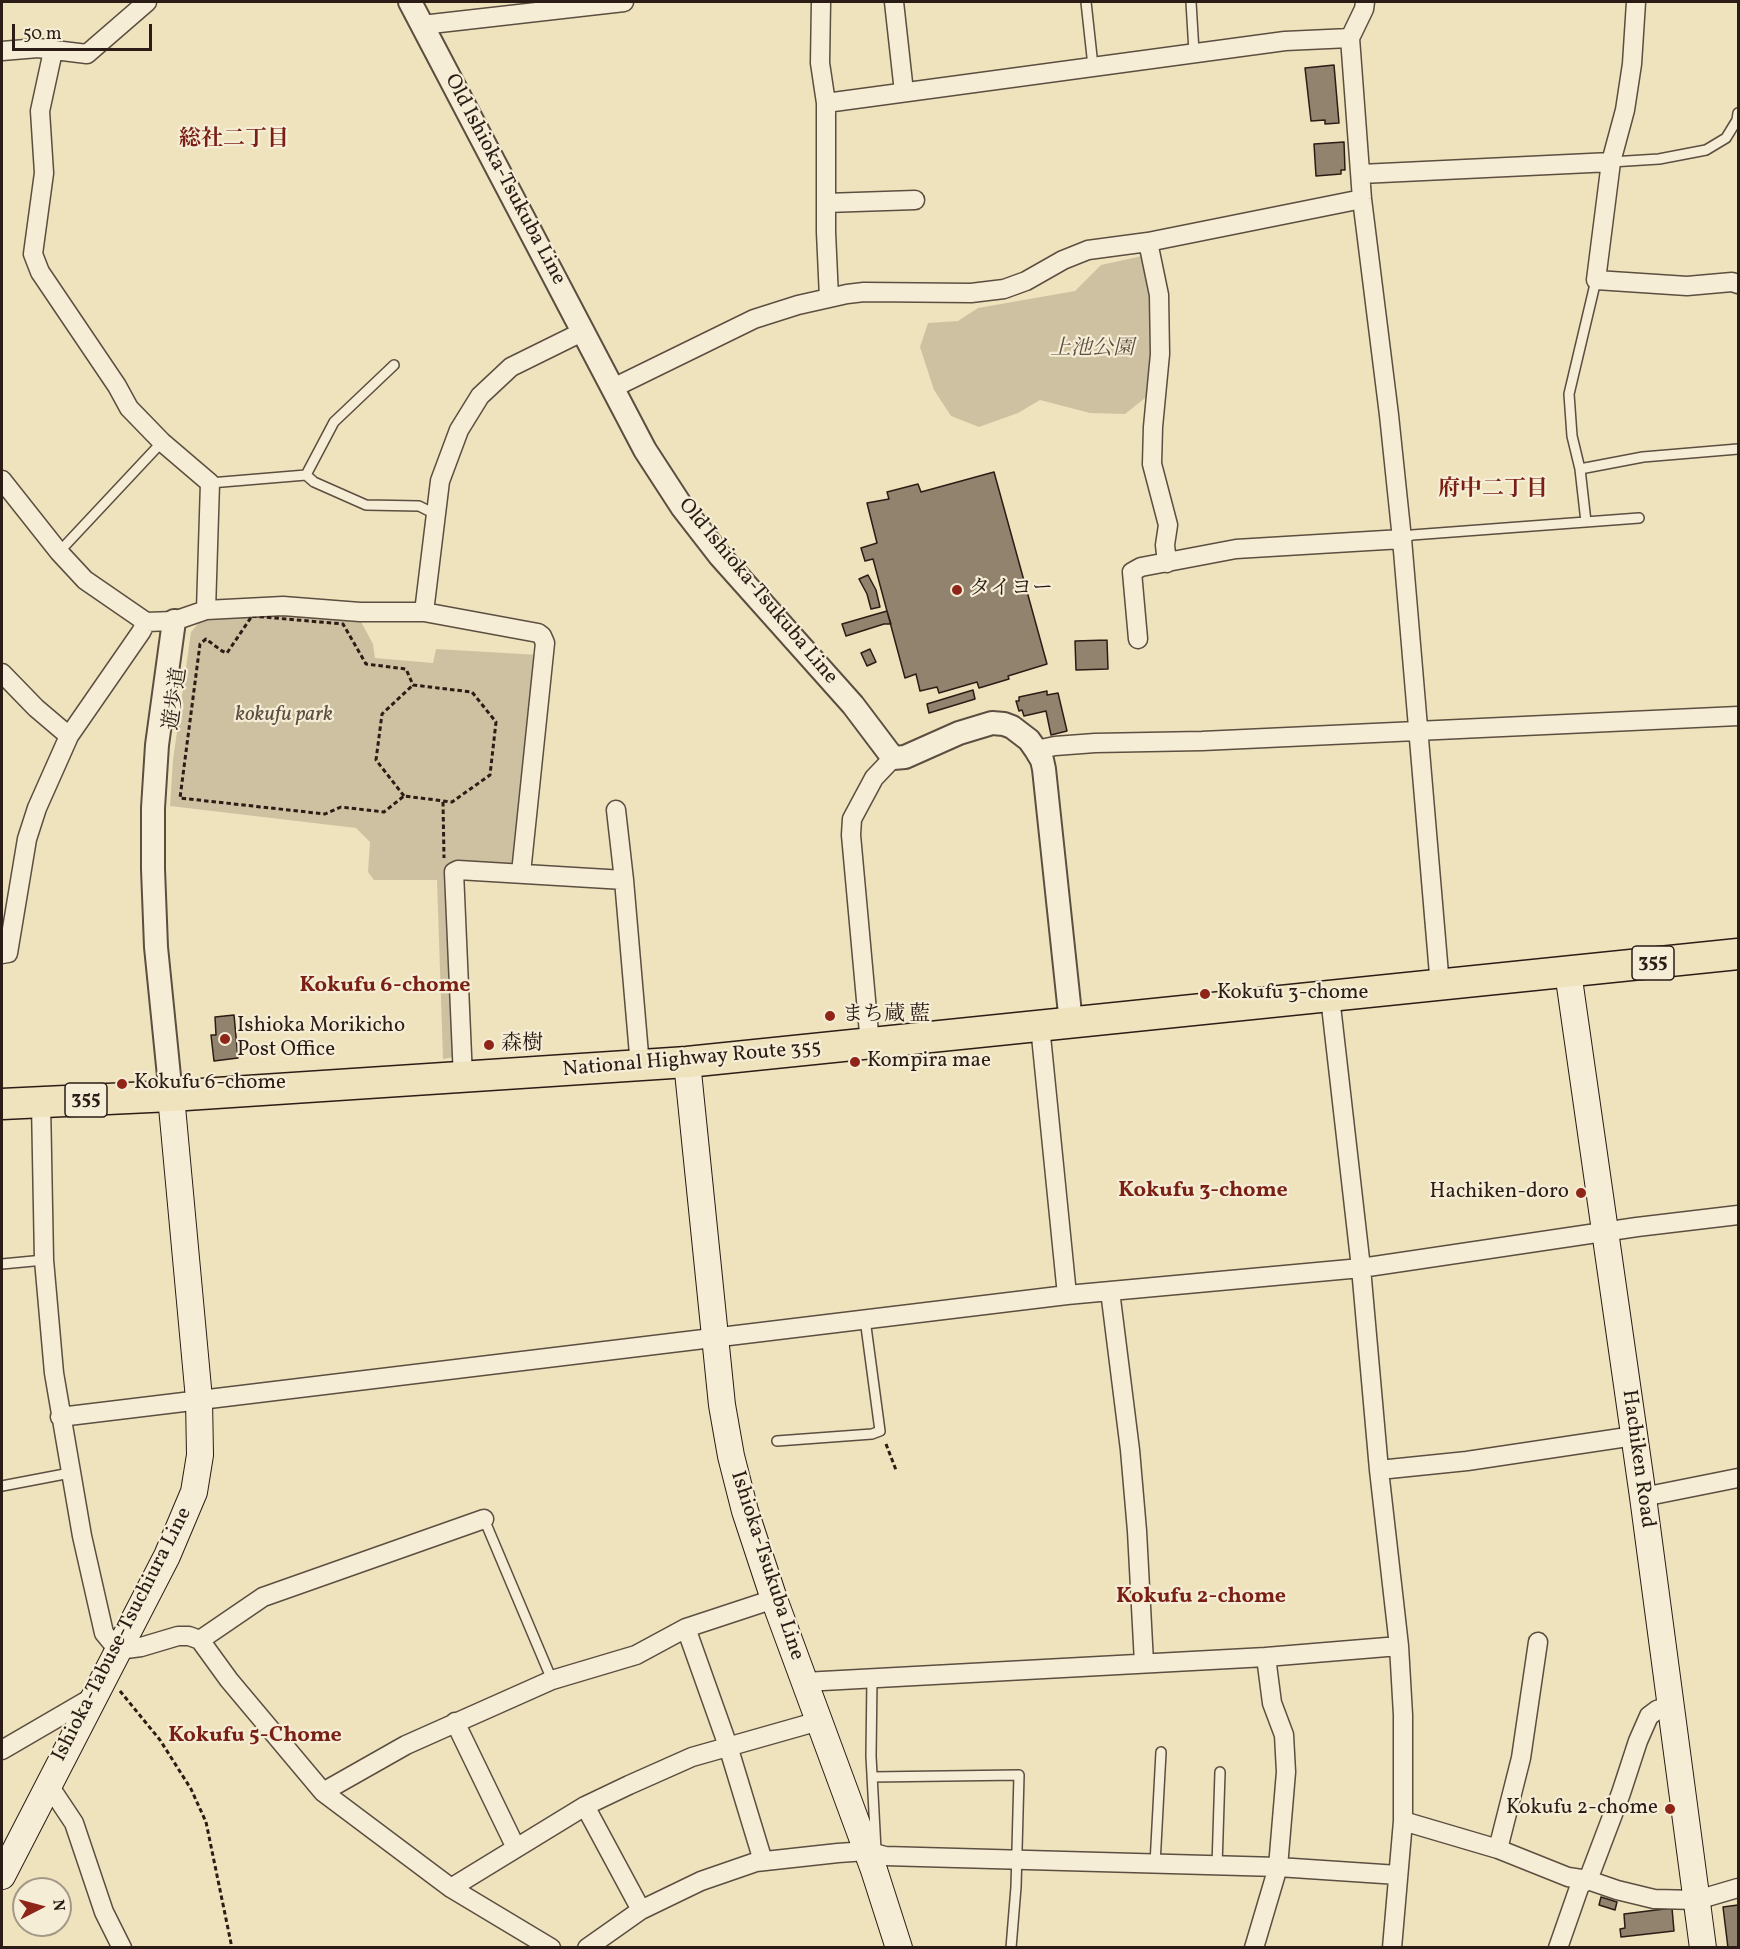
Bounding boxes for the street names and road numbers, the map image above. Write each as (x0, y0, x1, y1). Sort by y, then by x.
street label: Old Ishioka-Tsukuba Line (438, 70, 570, 290)
street label: Old Ishioka-Tsukuba Line (672, 494, 842, 690)
street label: 遊歩道 (160, 666, 194, 732)
road number: 355 (1632, 946, 1674, 980)
street label: National Highway Route 355 (562, 1036, 822, 1084)
road number: 355 (65, 1083, 107, 1117)
street label: Hachiken Road (1615, 1388, 1659, 1530)
street label: Ishioka-Tsukuba Line (724, 1468, 808, 1664)
street label: Ishioka-Tabuse-Tsuchiura Line (48, 1504, 198, 1766)

